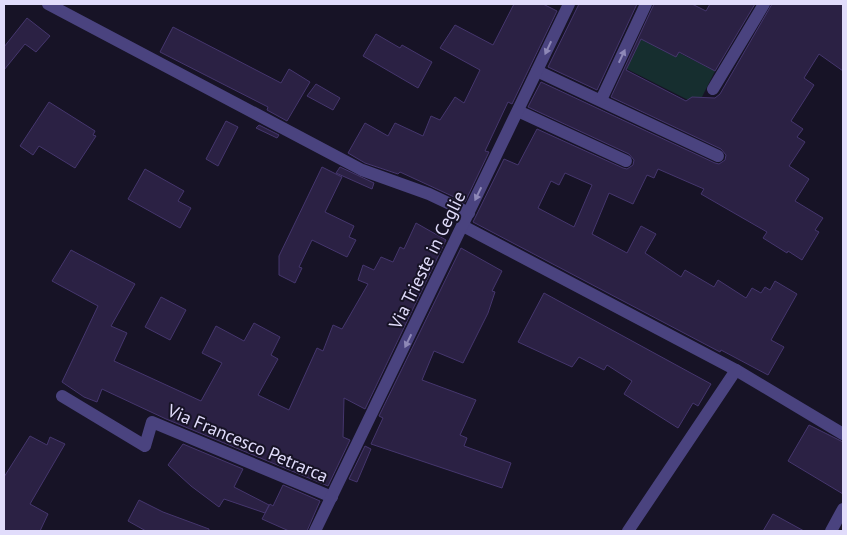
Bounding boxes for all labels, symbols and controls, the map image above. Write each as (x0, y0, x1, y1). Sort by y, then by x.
one-way arrow (544, 41, 552, 55)
one-way arrow (618, 49, 626, 63)
street label: Via Trieste in Ceglie (383, 187, 470, 334)
one-way arrow (474, 187, 482, 201)
one-way arrow (403, 334, 411, 348)
street label: Via Francesco Petrarca (163, 398, 332, 487)

